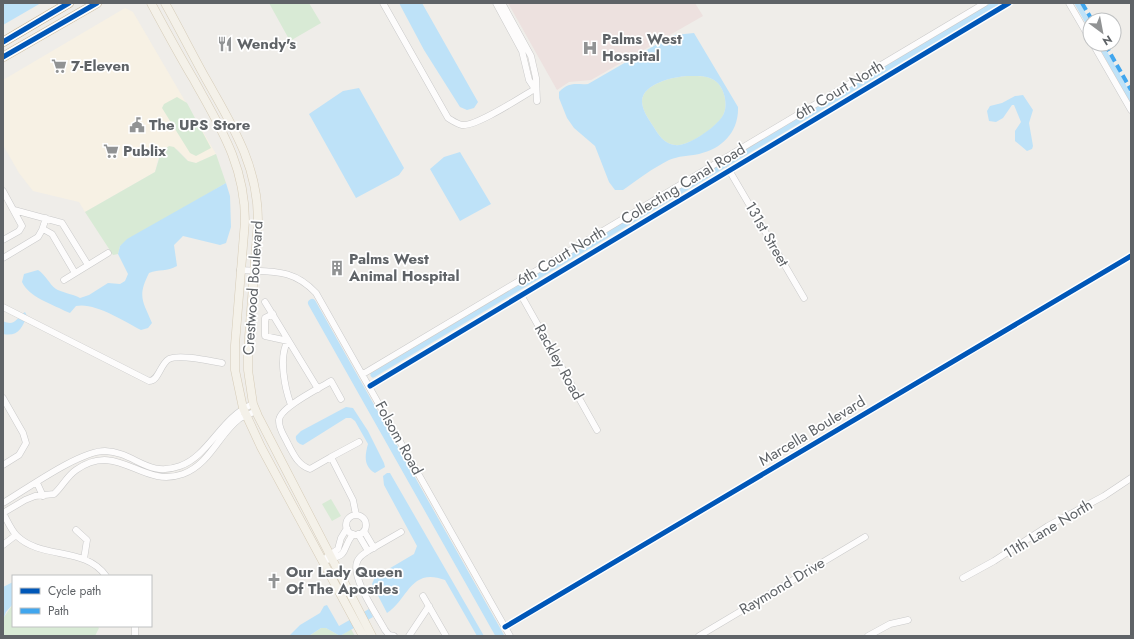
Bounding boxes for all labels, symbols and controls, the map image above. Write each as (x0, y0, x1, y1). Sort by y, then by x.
north arrow (1082, 12, 1122, 52)
place label: Palms West Hospital (602, 28, 682, 67)
text: N (1099, 31, 1115, 50)
place label: Wendy's (237, 33, 296, 55)
restaurant icon: Wendy's (216, 35, 234, 53)
hospital icon: Palms West Hospital (581, 39, 599, 57)
place label: 7-Eleven (71, 55, 130, 77)
street label: 6th Court North (790, 55, 888, 125)
supermarket icon: 7-Eleven (50, 57, 68, 75)
place label: The UPS Store (149, 114, 251, 136)
public building icon: The UPS Store (128, 116, 146, 134)
street label: Collecting Canal Road (617, 138, 749, 230)
place label: Publix (123, 140, 166, 162)
supermarket icon: Publix (102, 142, 120, 160)
street label: 131st Street (740, 197, 795, 271)
street label: Crestwood Boulevard (237, 220, 269, 356)
street label: 6th Court North (512, 221, 610, 291)
place label: Palms West Animal Hospital (348, 248, 460, 287)
building icon: Palms West Animal Hospital (328, 259, 346, 277)
street label: Rackley Road (529, 320, 589, 404)
street label: Marcella Boulevard (755, 390, 869, 472)
street label: Folsom Road (370, 397, 428, 479)
street label: 11th Lane North (999, 494, 1097, 564)
street label: Raymond Drive (735, 552, 829, 620)
place label: Our Lady Queen Of The Apostles (286, 561, 403, 600)
church icon: Our Lady Queen Of The Apostles (265, 572, 283, 590)
legend (12, 575, 152, 627)
text: Cycle path (48, 582, 101, 600)
text: Path (48, 602, 69, 620)

